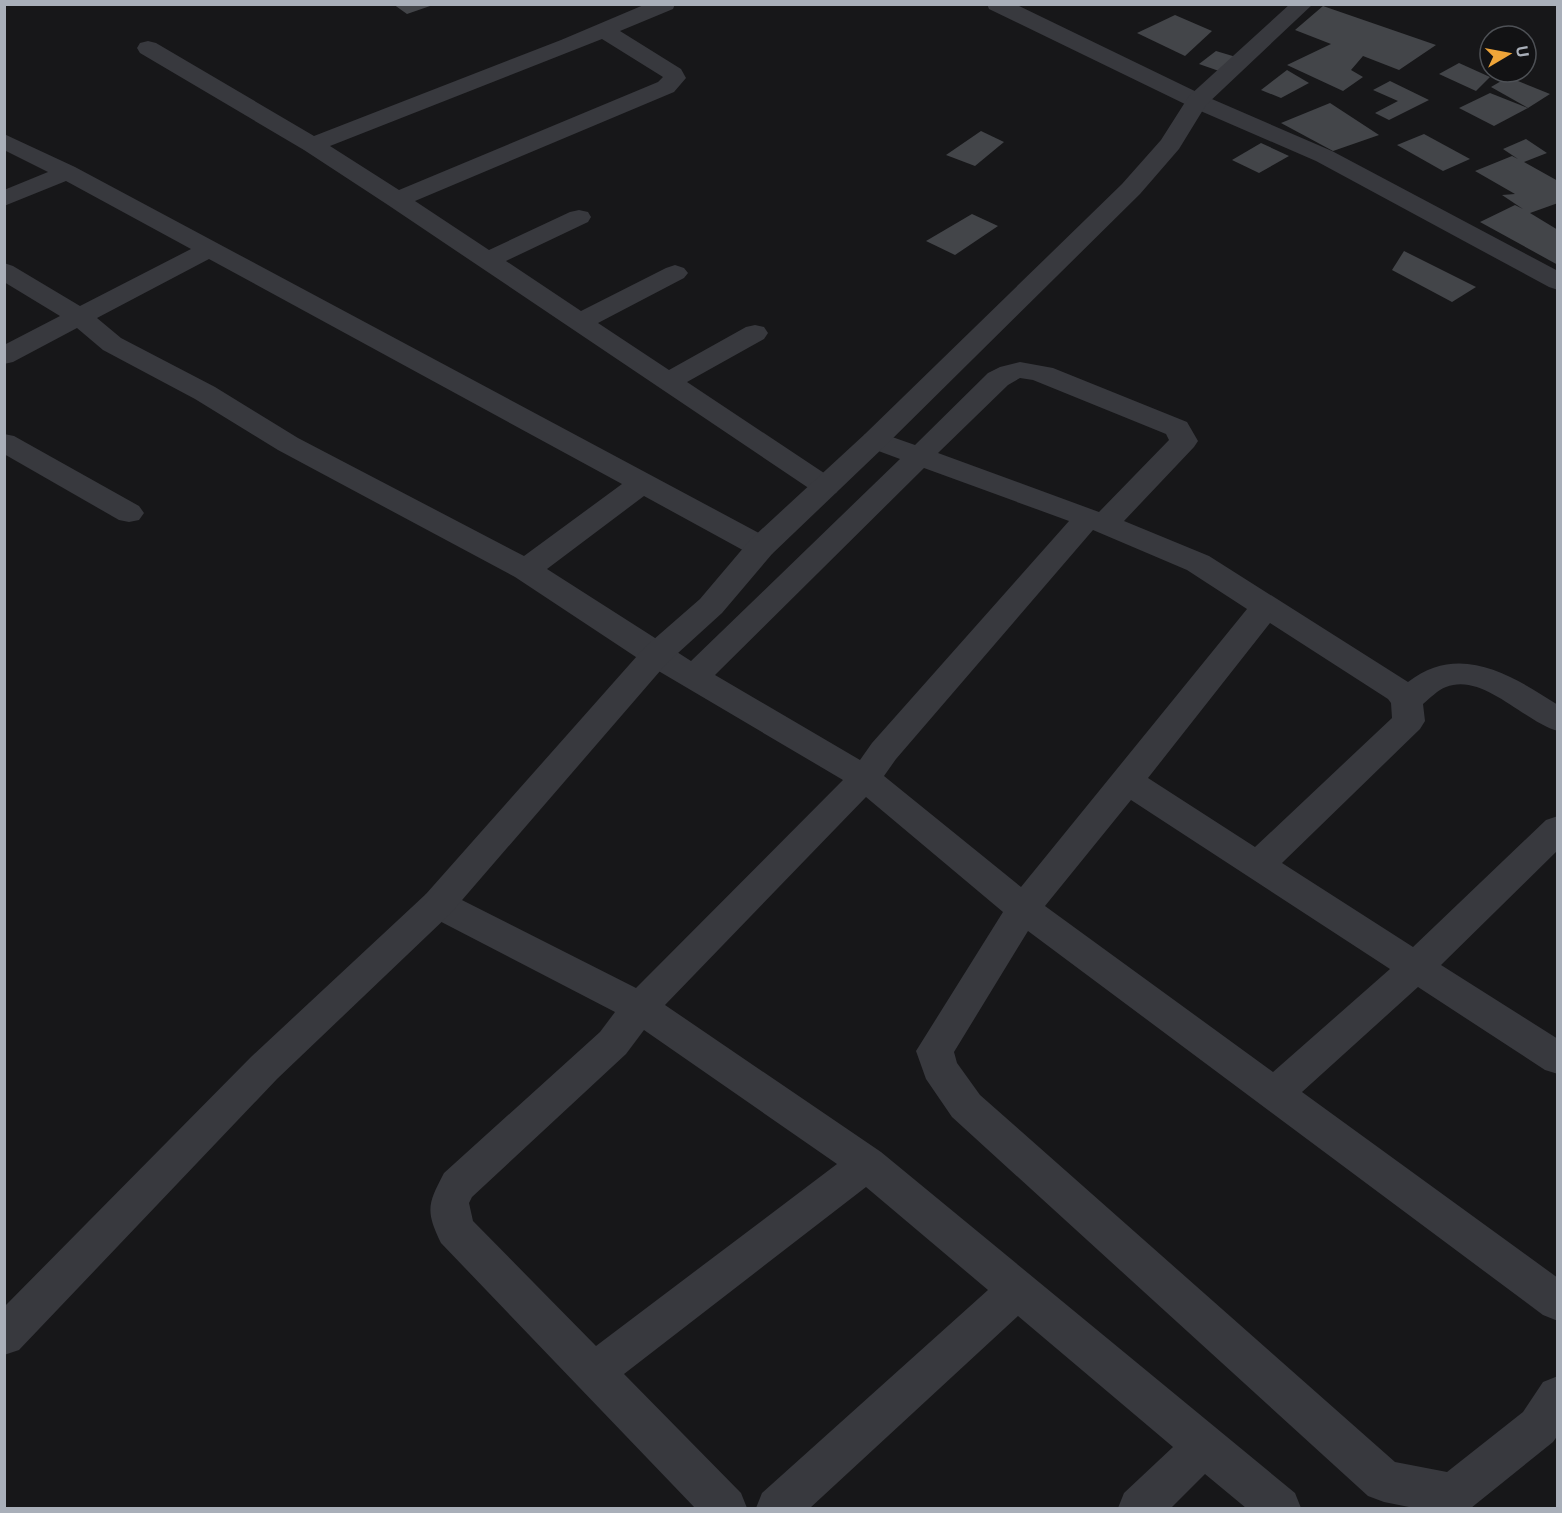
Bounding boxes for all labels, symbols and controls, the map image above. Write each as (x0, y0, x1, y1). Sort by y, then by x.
north arrow (1478, 24, 1538, 84)
text: U (1512, 44, 1533, 59)

